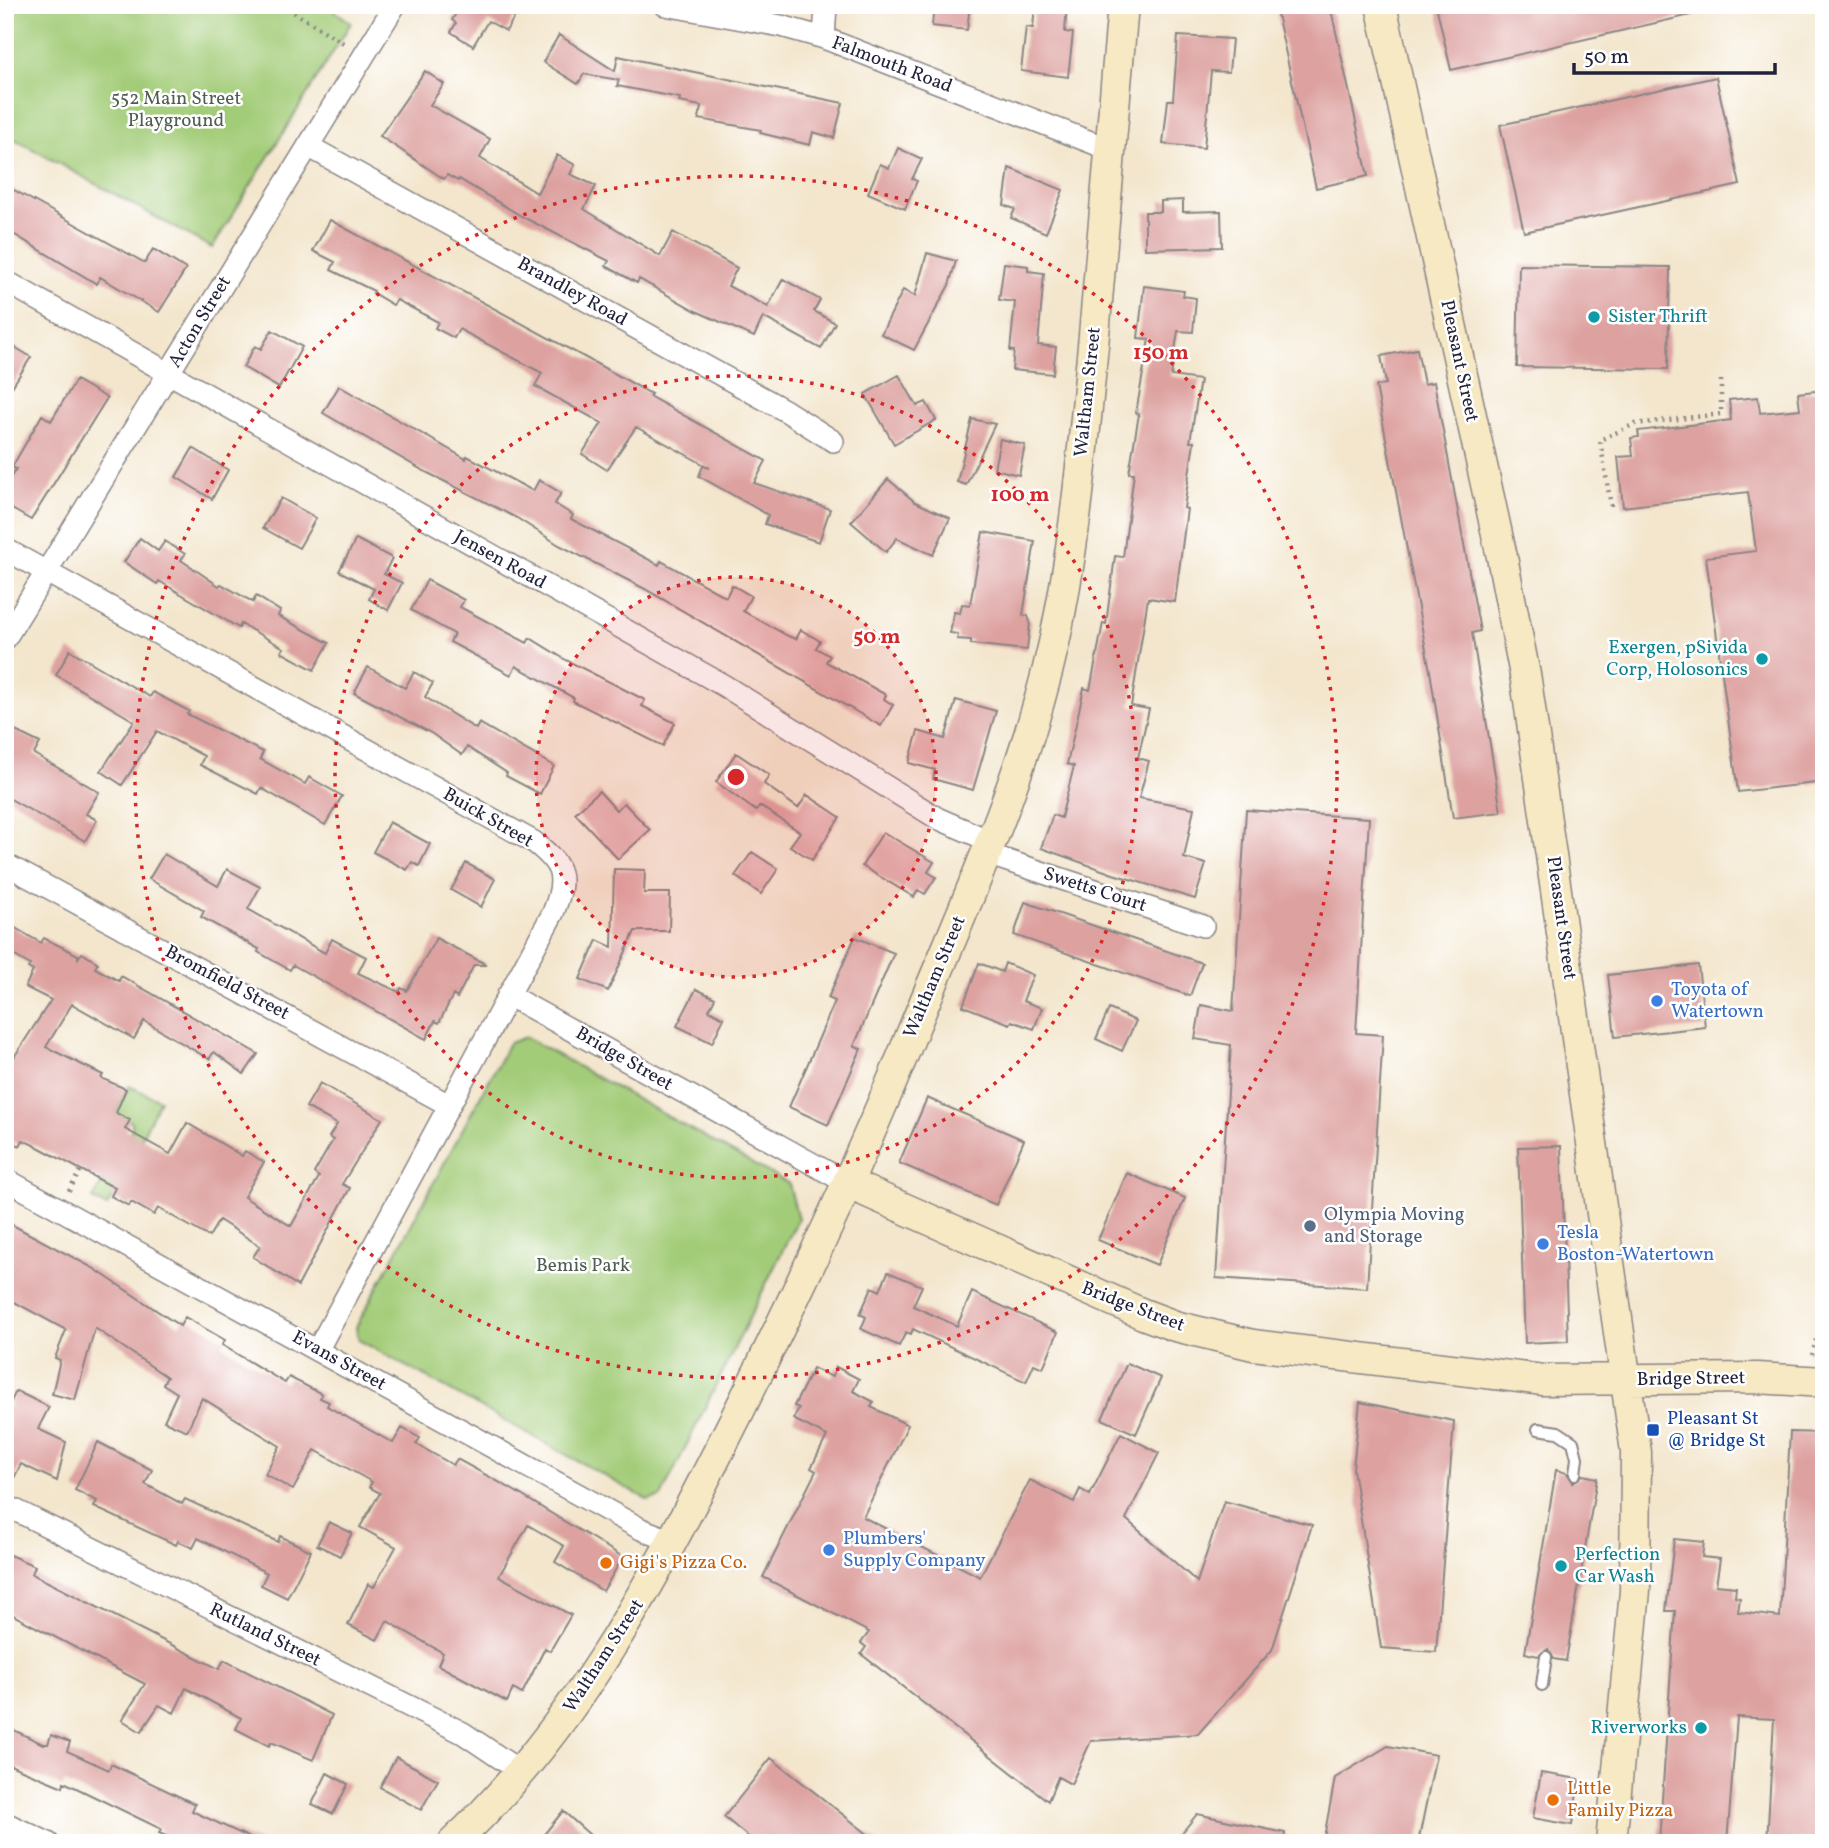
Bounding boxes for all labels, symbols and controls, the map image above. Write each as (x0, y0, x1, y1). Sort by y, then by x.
street label: Falmouth Road (828, 30, 956, 100)
scale bar (1574, 32, 1775, 76)
text: 50 m (1584, 43, 1629, 72)
park label: 552 Main Street Playground (111, 86, 241, 134)
street label: Brandley Road (512, 251, 632, 333)
street label: Acton Street (162, 271, 238, 373)
street label: Pleasant Street (1433, 297, 1485, 425)
place label: Sister Thrift (1608, 304, 1708, 330)
marker: Sister Thrift (1586, 309, 1602, 325)
street label: Waltham Street (1068, 325, 1108, 458)
text: 150 m (1133, 339, 1189, 368)
text: 100 m (990, 481, 1050, 510)
street label: Jensen Road (449, 524, 551, 596)
text: 50 m (853, 623, 901, 652)
place label: Exergen, pSivida Corp, Holosonics (1606, 635, 1748, 683)
marker: Exergen, pSivida Corp, Holosonics (1754, 651, 1770, 667)
centre of rings (724, 765, 748, 789)
street label: Buick Street (438, 782, 538, 854)
street label: Pleasant Street (1539, 855, 1583, 982)
street label: Swetts Court (1040, 861, 1150, 919)
street label: Waltham Street (897, 911, 973, 1042)
street label: Bromfield Street (160, 939, 294, 1027)
place label: Toyota of Watertown (1671, 977, 1764, 1025)
marker: Toyota of Watertown (1649, 993, 1665, 1009)
street label: Bridge Street (570, 1021, 678, 1098)
place label: Olympia Moving and Storage (1324, 1202, 1465, 1250)
marker: Olympia Moving and Storage (1302, 1218, 1318, 1234)
place label: Tesla Boston-Watertown (1557, 1220, 1714, 1268)
marker: Tesla Boston-Watertown (1535, 1236, 1551, 1252)
park label: Bemis Park (536, 1253, 630, 1279)
street label: Bridge Street (1078, 1275, 1189, 1339)
street label: Evans Street (287, 1324, 391, 1398)
street label: Bridge Street (1637, 1365, 1746, 1393)
place label: Pleasant St @ Bridge St (1667, 1406, 1766, 1454)
marker: Pleasant St @ Bridge St (1645, 1422, 1661, 1438)
place label: Plumbers' Supply Company (843, 1526, 986, 1574)
marker: Plumbers' Supply Company (821, 1542, 837, 1558)
place label: Perfection Car Wash (1575, 1542, 1660, 1590)
place label: Gigi's Pizza Co. (620, 1550, 747, 1576)
marker: Gigi's Pizza Co. (598, 1555, 614, 1571)
marker: Perfection Car Wash (1553, 1558, 1569, 1574)
street label: Waltham Street (557, 1594, 651, 1718)
street label: Rutland Street (205, 1597, 325, 1673)
place label: Riverworks (1590, 1715, 1687, 1741)
marker: Riverworks (1693, 1720, 1709, 1736)
place label: Little Family Pizza (1567, 1776, 1673, 1824)
marker: Little Family Pizza (1545, 1792, 1561, 1808)

